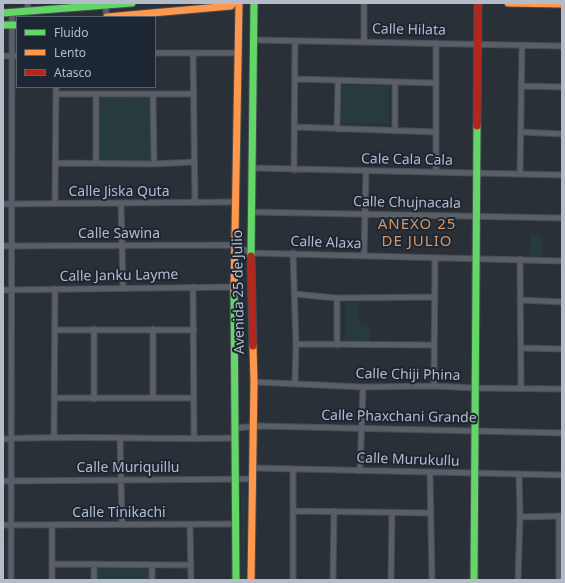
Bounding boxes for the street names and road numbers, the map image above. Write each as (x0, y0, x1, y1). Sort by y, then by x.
street label: Calle Hilata (372, 21, 446, 39)
street label: Cale Cala Cala (361, 151, 453, 169)
street label: Calle Jiska Quta (68, 184, 170, 200)
street label: Calle Chujnacala (353, 194, 461, 212)
street label: Calle Sawina (78, 226, 160, 242)
street label: Avenida 25 de Julio (230, 230, 248, 354)
street label: Calle Alaxa (290, 233, 362, 253)
street label: Calle Janku Layme (59, 267, 179, 285)
street label: Calle Chiji Phina (356, 366, 460, 384)
street label: Calle Phaxchani Grande (321, 407, 477, 427)
street label: Calle Murukullu (356, 450, 460, 470)
street label: Calle Muriquillu (77, 460, 179, 476)
street label: Calle Tinikachi (72, 505, 166, 521)

